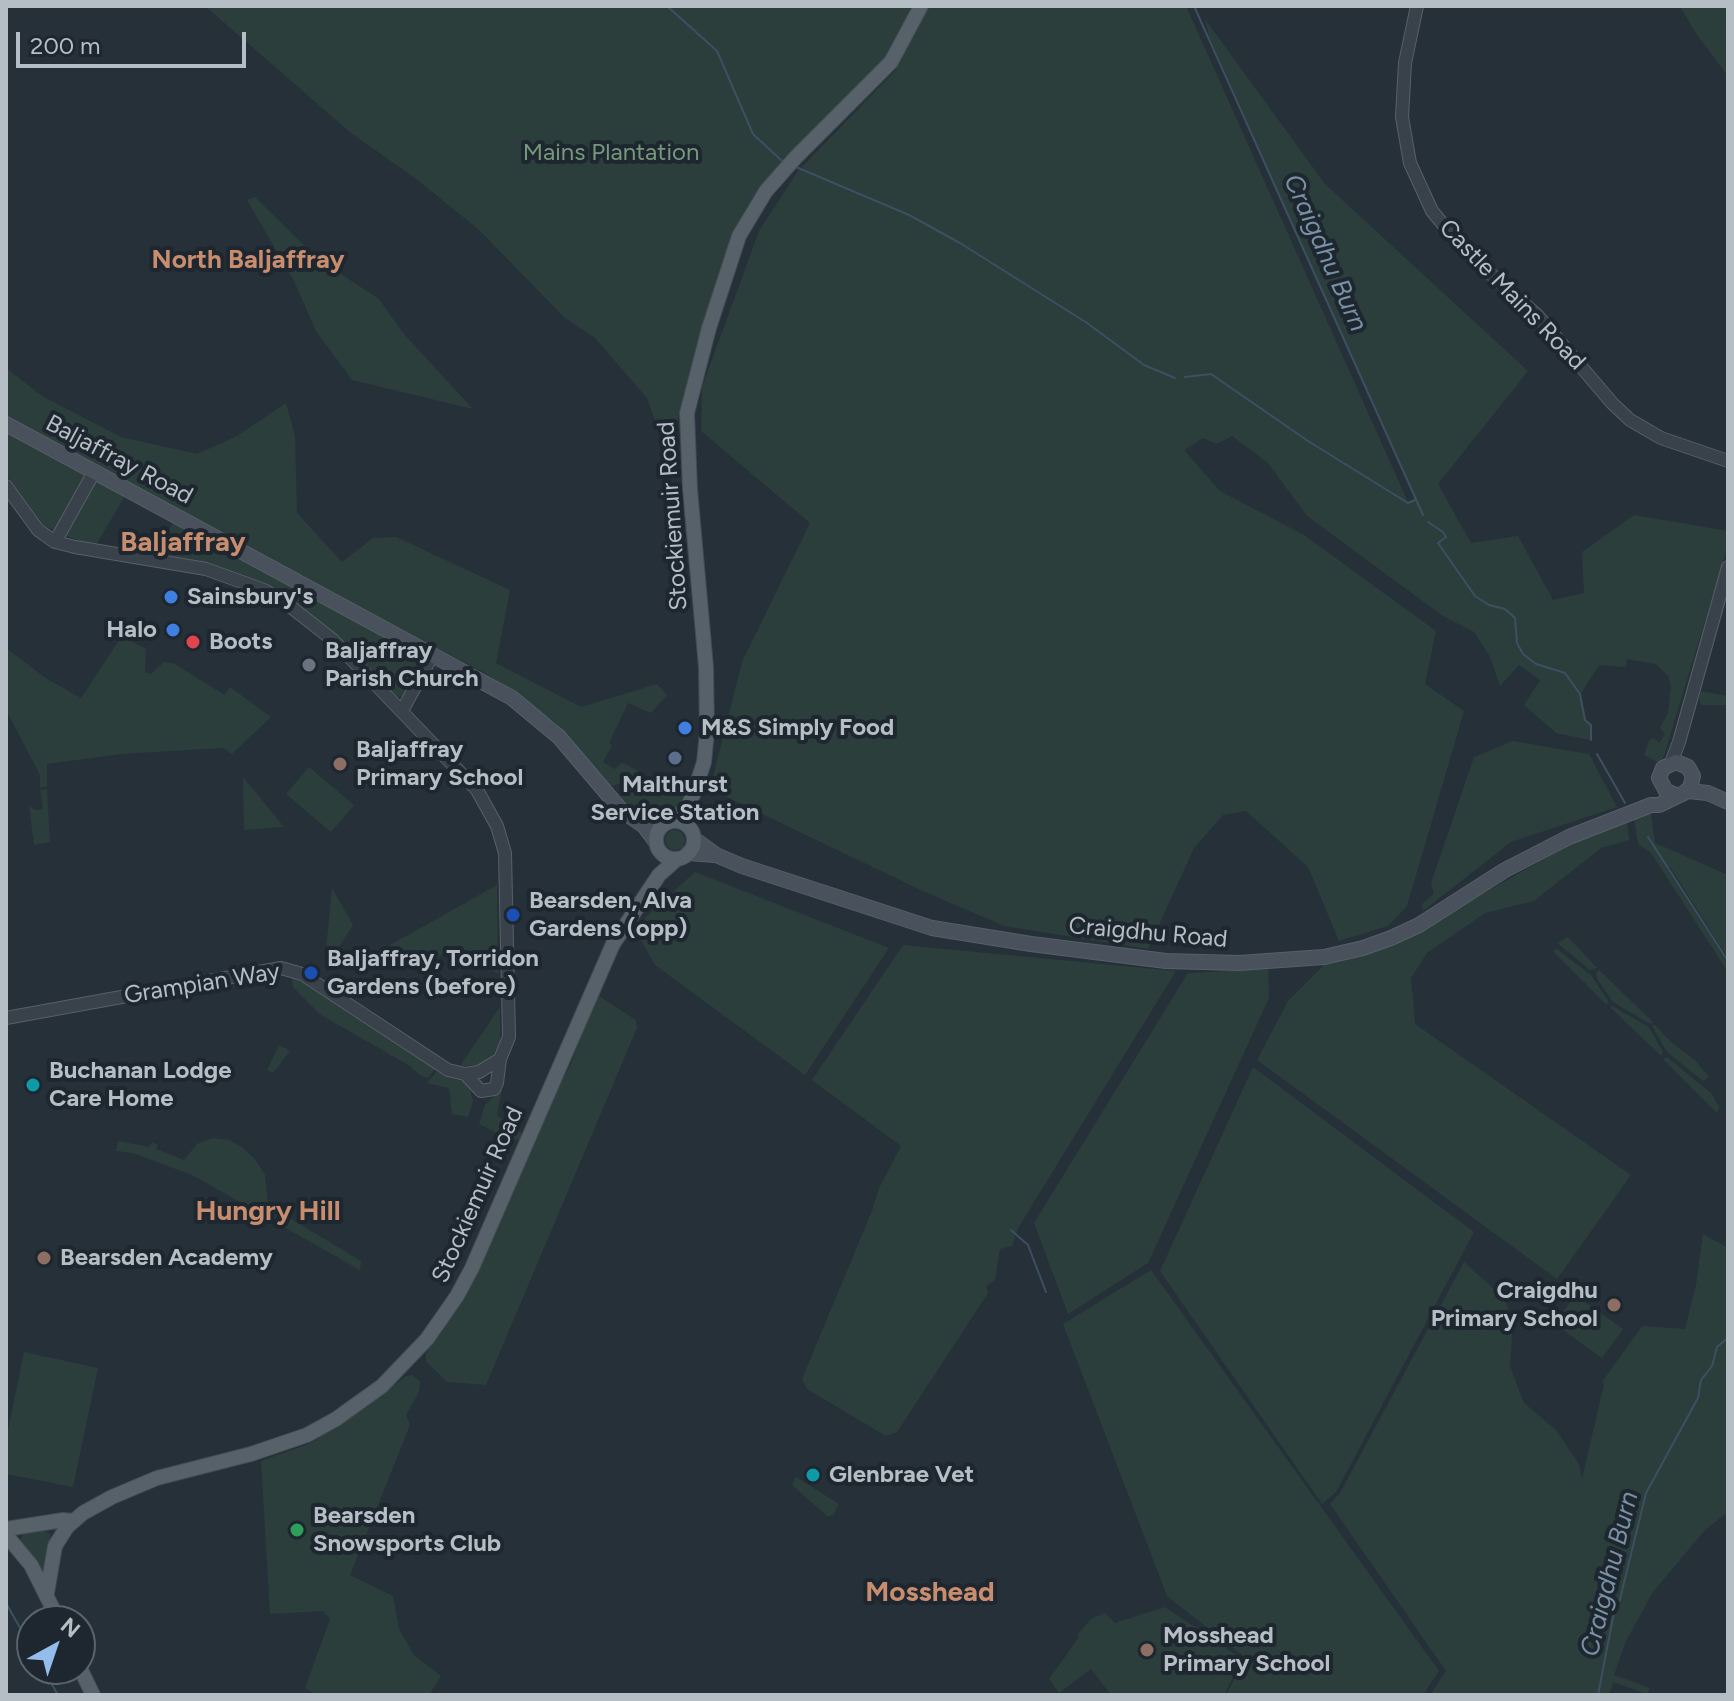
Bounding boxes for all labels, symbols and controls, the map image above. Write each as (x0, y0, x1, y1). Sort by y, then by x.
scale bar (20, 16, 250, 66)
text: 200 m (30, 31, 101, 60)
park label: Mains Plantation (523, 139, 699, 167)
water label: Craigdhu Burn (1276, 170, 1374, 336)
street label: Castle Mains Road (1433, 214, 1591, 376)
district label: North Baljaffray (152, 244, 344, 276)
street label: Baljaffray Road (40, 409, 198, 511)
street label: Stockiemuir Road (652, 420, 694, 612)
district label: Baljaffray (120, 526, 246, 560)
place label: Sainsbury's (187, 583, 313, 611)
marker: Sainsbury's (162, 588, 180, 606)
place label: Halo (106, 616, 157, 644)
marker: Halo (164, 621, 182, 639)
place label: Boots (209, 628, 272, 656)
marker: Boots (184, 633, 202, 651)
place label: Baljaffray Parish Church (325, 637, 479, 693)
marker: Baljaffray Parish Church (300, 656, 318, 674)
place label: M&S Simply Food (701, 714, 894, 742)
marker: M&S Simply Food (676, 719, 694, 737)
place label: Baljaffray Primary School (356, 736, 523, 792)
marker: Malthurst Service Station (666, 749, 684, 767)
marker: Baljaffray Primary School (331, 755, 349, 773)
place label: Malthurst Service Station (590, 771, 760, 827)
place label: Bearsden, Alva Gardens (opp) (529, 887, 692, 943)
marker: Bearsden, Alva Gardens (opp) (504, 906, 522, 924)
street label: Craigdhu Road (1067, 912, 1229, 954)
place label: Baljaffray, Torridon Gardens (before) (327, 945, 539, 1001)
street label: Grampian Way (122, 957, 282, 1011)
marker: Baljaffray, Torridon Gardens (before) (302, 964, 320, 982)
place label: Buchanan Lodge Care Home (49, 1057, 231, 1113)
marker: Buchanan Lodge Care Home (24, 1076, 42, 1094)
street label: Stockiemuir Road (426, 1103, 530, 1287)
district label: Hungry Hill (195, 1195, 341, 1229)
place label: Bearsden Academy (60, 1244, 273, 1272)
marker: Bearsden Academy (35, 1249, 53, 1267)
place label: Craigdhu Primary School (1431, 1277, 1598, 1333)
marker: Craigdhu Primary School (1605, 1296, 1623, 1314)
place label: Glenbrae Vet (829, 1461, 974, 1489)
marker: Glenbrae Vet (804, 1466, 822, 1484)
water label: Craigdhu Burn (1574, 1488, 1646, 1660)
place label: Bearsden Snowsports Club (313, 1502, 501, 1558)
marker: Bearsden Snowsports Club (288, 1521, 306, 1539)
district label: Mosshead (865, 1576, 995, 1610)
north arrow (16, 1605, 96, 1685)
text: N (55, 1612, 86, 1644)
place label: Mosshead Primary School (1163, 1622, 1330, 1678)
marker: Mosshead Primary School (1138, 1641, 1156, 1659)

